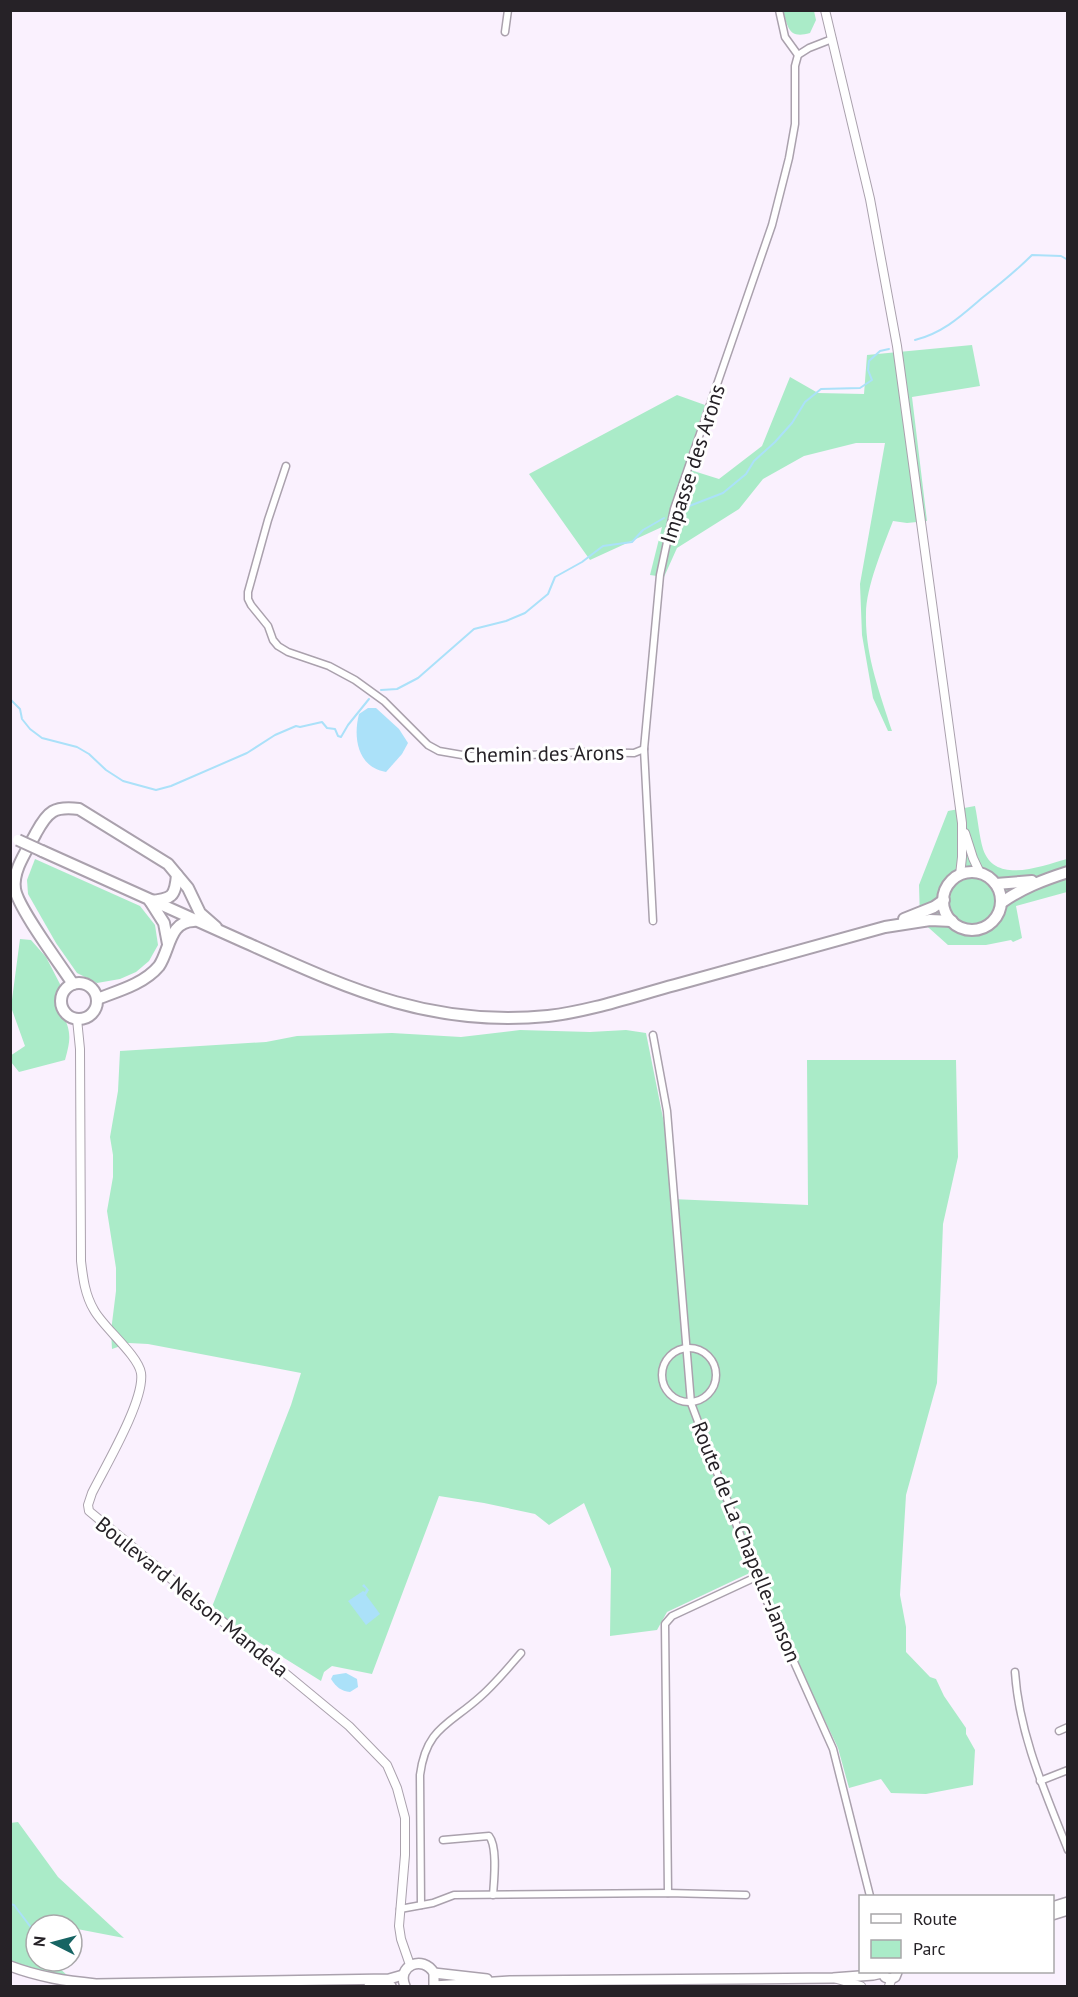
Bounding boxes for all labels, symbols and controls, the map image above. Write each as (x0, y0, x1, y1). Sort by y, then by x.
street label: Impasse des Arons (654, 381, 731, 547)
street label: Chemin des Arons (463, 739, 625, 768)
street label: Route de La Chapelle-Janson (686, 1417, 807, 1666)
street label: Boulevard Nelson Mandela (90, 1510, 294, 1683)
legend (859, 1895, 1054, 1973)
text: Route (913, 1907, 957, 1930)
north arrow (24, 1913, 84, 1973)
text: N (29, 1935, 50, 1948)
text: Parc (913, 1937, 946, 1960)

